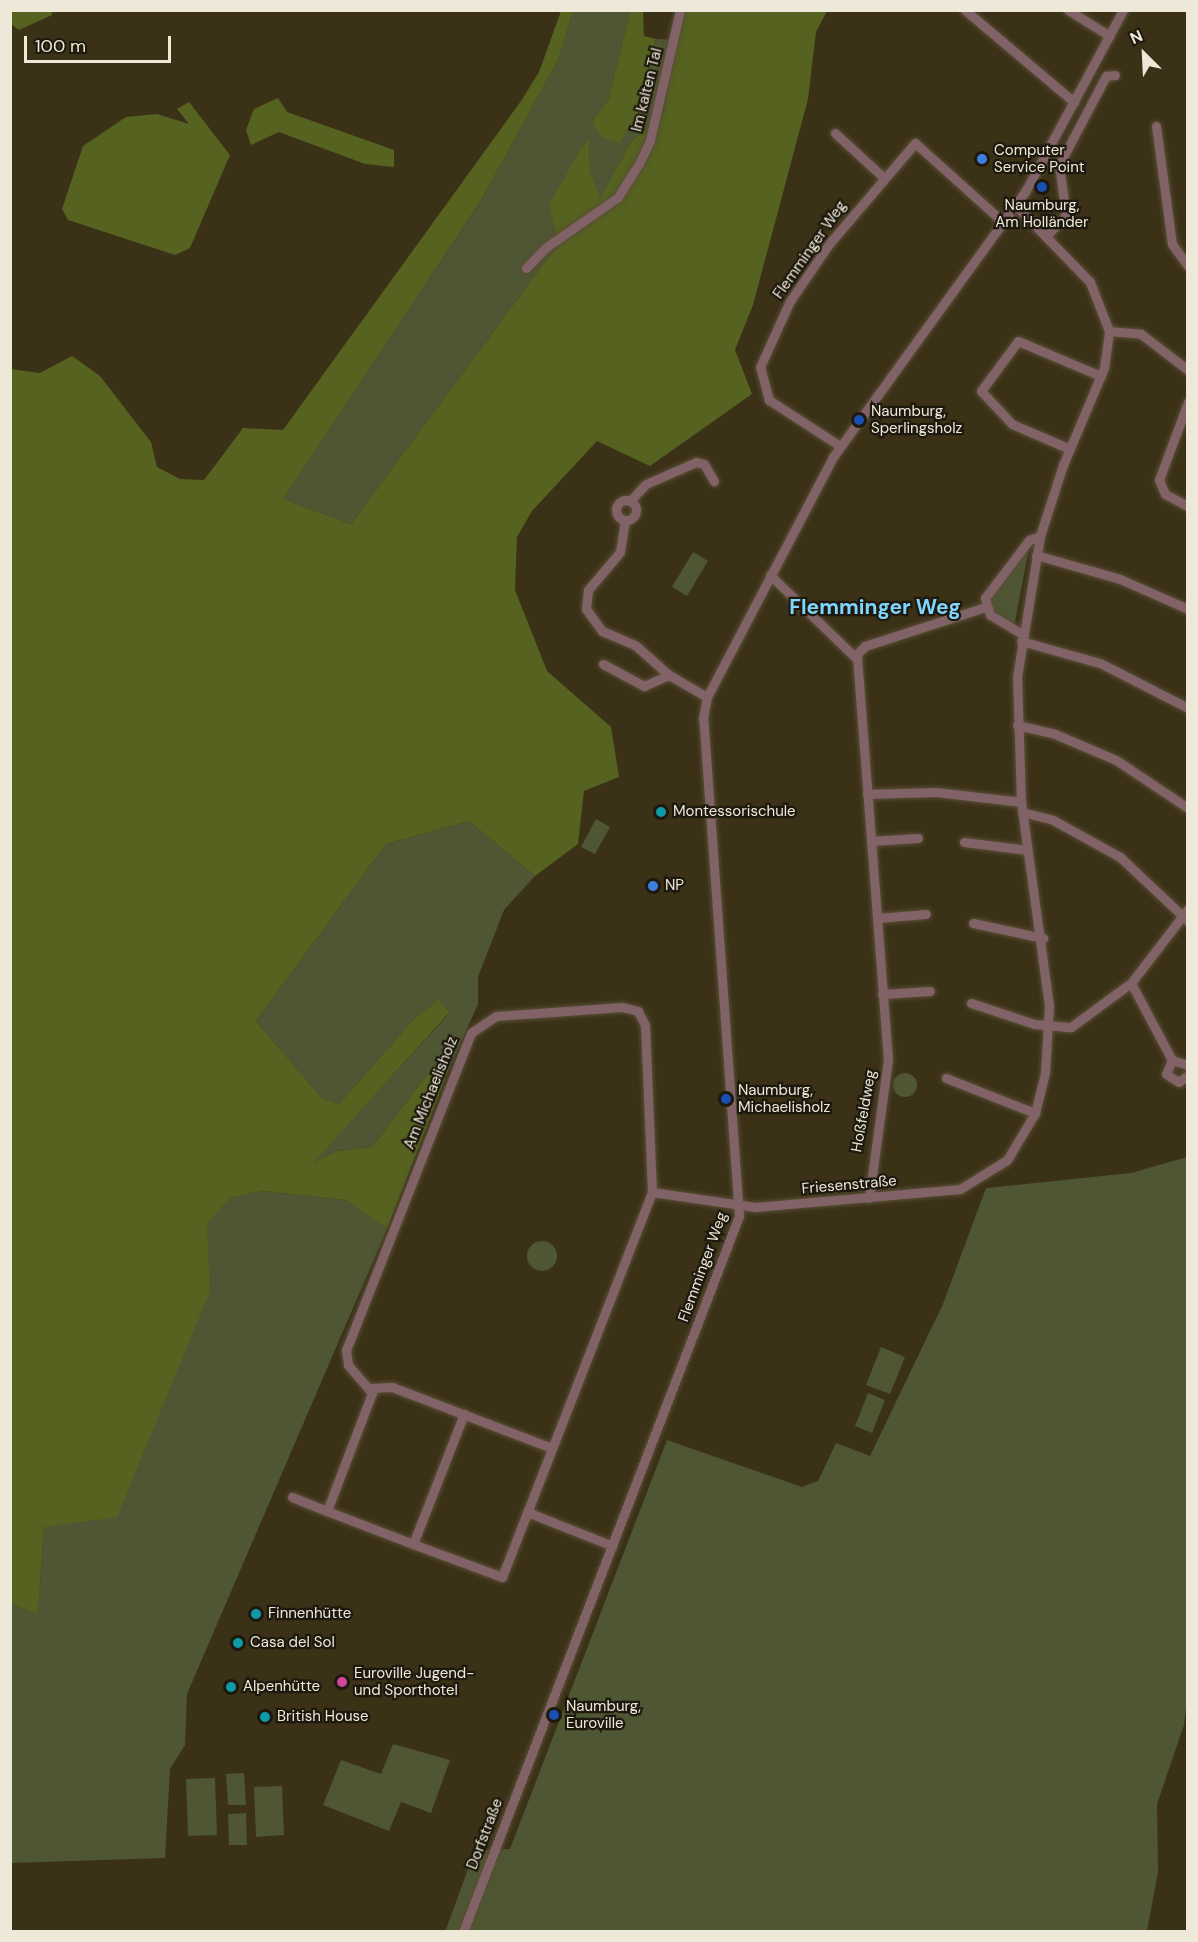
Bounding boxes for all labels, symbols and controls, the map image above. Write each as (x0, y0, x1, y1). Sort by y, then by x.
scale bar (27, 24, 174, 62)
north arrow (1114, 24, 1174, 84)
text: N (1127, 25, 1146, 49)
text: 100 m (35, 34, 86, 58)
street label: Im kalten Tal (628, 46, 666, 134)
place label: Computer Service Point (994, 141, 1085, 176)
marker: Computer Service Point (975, 152, 989, 166)
marker: Naumburg, Am Holländer (1035, 180, 1049, 194)
place label: Naumburg, Am Holländer (995, 196, 1089, 231)
street label: Flemminger Weg (769, 198, 851, 302)
place label: Naumburg, Sperlingsholz (871, 402, 962, 437)
marker: Naumburg, Sperlingsholz (852, 413, 866, 427)
district label: Flemminger Weg (789, 594, 961, 620)
place label: Montessorischule (673, 803, 796, 821)
marker: Montessorischule (654, 805, 668, 819)
place label: NP (665, 877, 684, 895)
marker: NP (646, 879, 660, 893)
street label: Am Michaelisholz (400, 1034, 462, 1152)
street label: Hoßfeldweg (848, 1069, 880, 1153)
place label: Naumburg, Michaelisholz (738, 1081, 830, 1116)
marker: Naumburg, Michaelisholz (719, 1092, 733, 1106)
street label: Friesenstraße (801, 1172, 897, 1198)
street label: Flemminger Weg (675, 1210, 731, 1324)
place label: Finnenhütte (268, 1605, 351, 1623)
marker: Finnenhütte (249, 1607, 263, 1621)
place label: Casa del Sol (250, 1634, 335, 1652)
marker: Casa del Sol (231, 1636, 245, 1650)
place label: Euroville Jugend- und Sporthotel (354, 1664, 474, 1699)
marker: Euroville Jugend- und Sporthotel (335, 1675, 349, 1689)
place label: Alpenhütte (243, 1678, 320, 1696)
marker: Alpenhütte (224, 1680, 238, 1694)
place label: Naumburg, Euroville (566, 1697, 641, 1732)
place label: British House (277, 1708, 369, 1726)
marker: Naumburg, Euroville (547, 1708, 561, 1722)
marker: British House (258, 1710, 272, 1724)
street label: Dorfstraße (463, 1796, 507, 1872)

